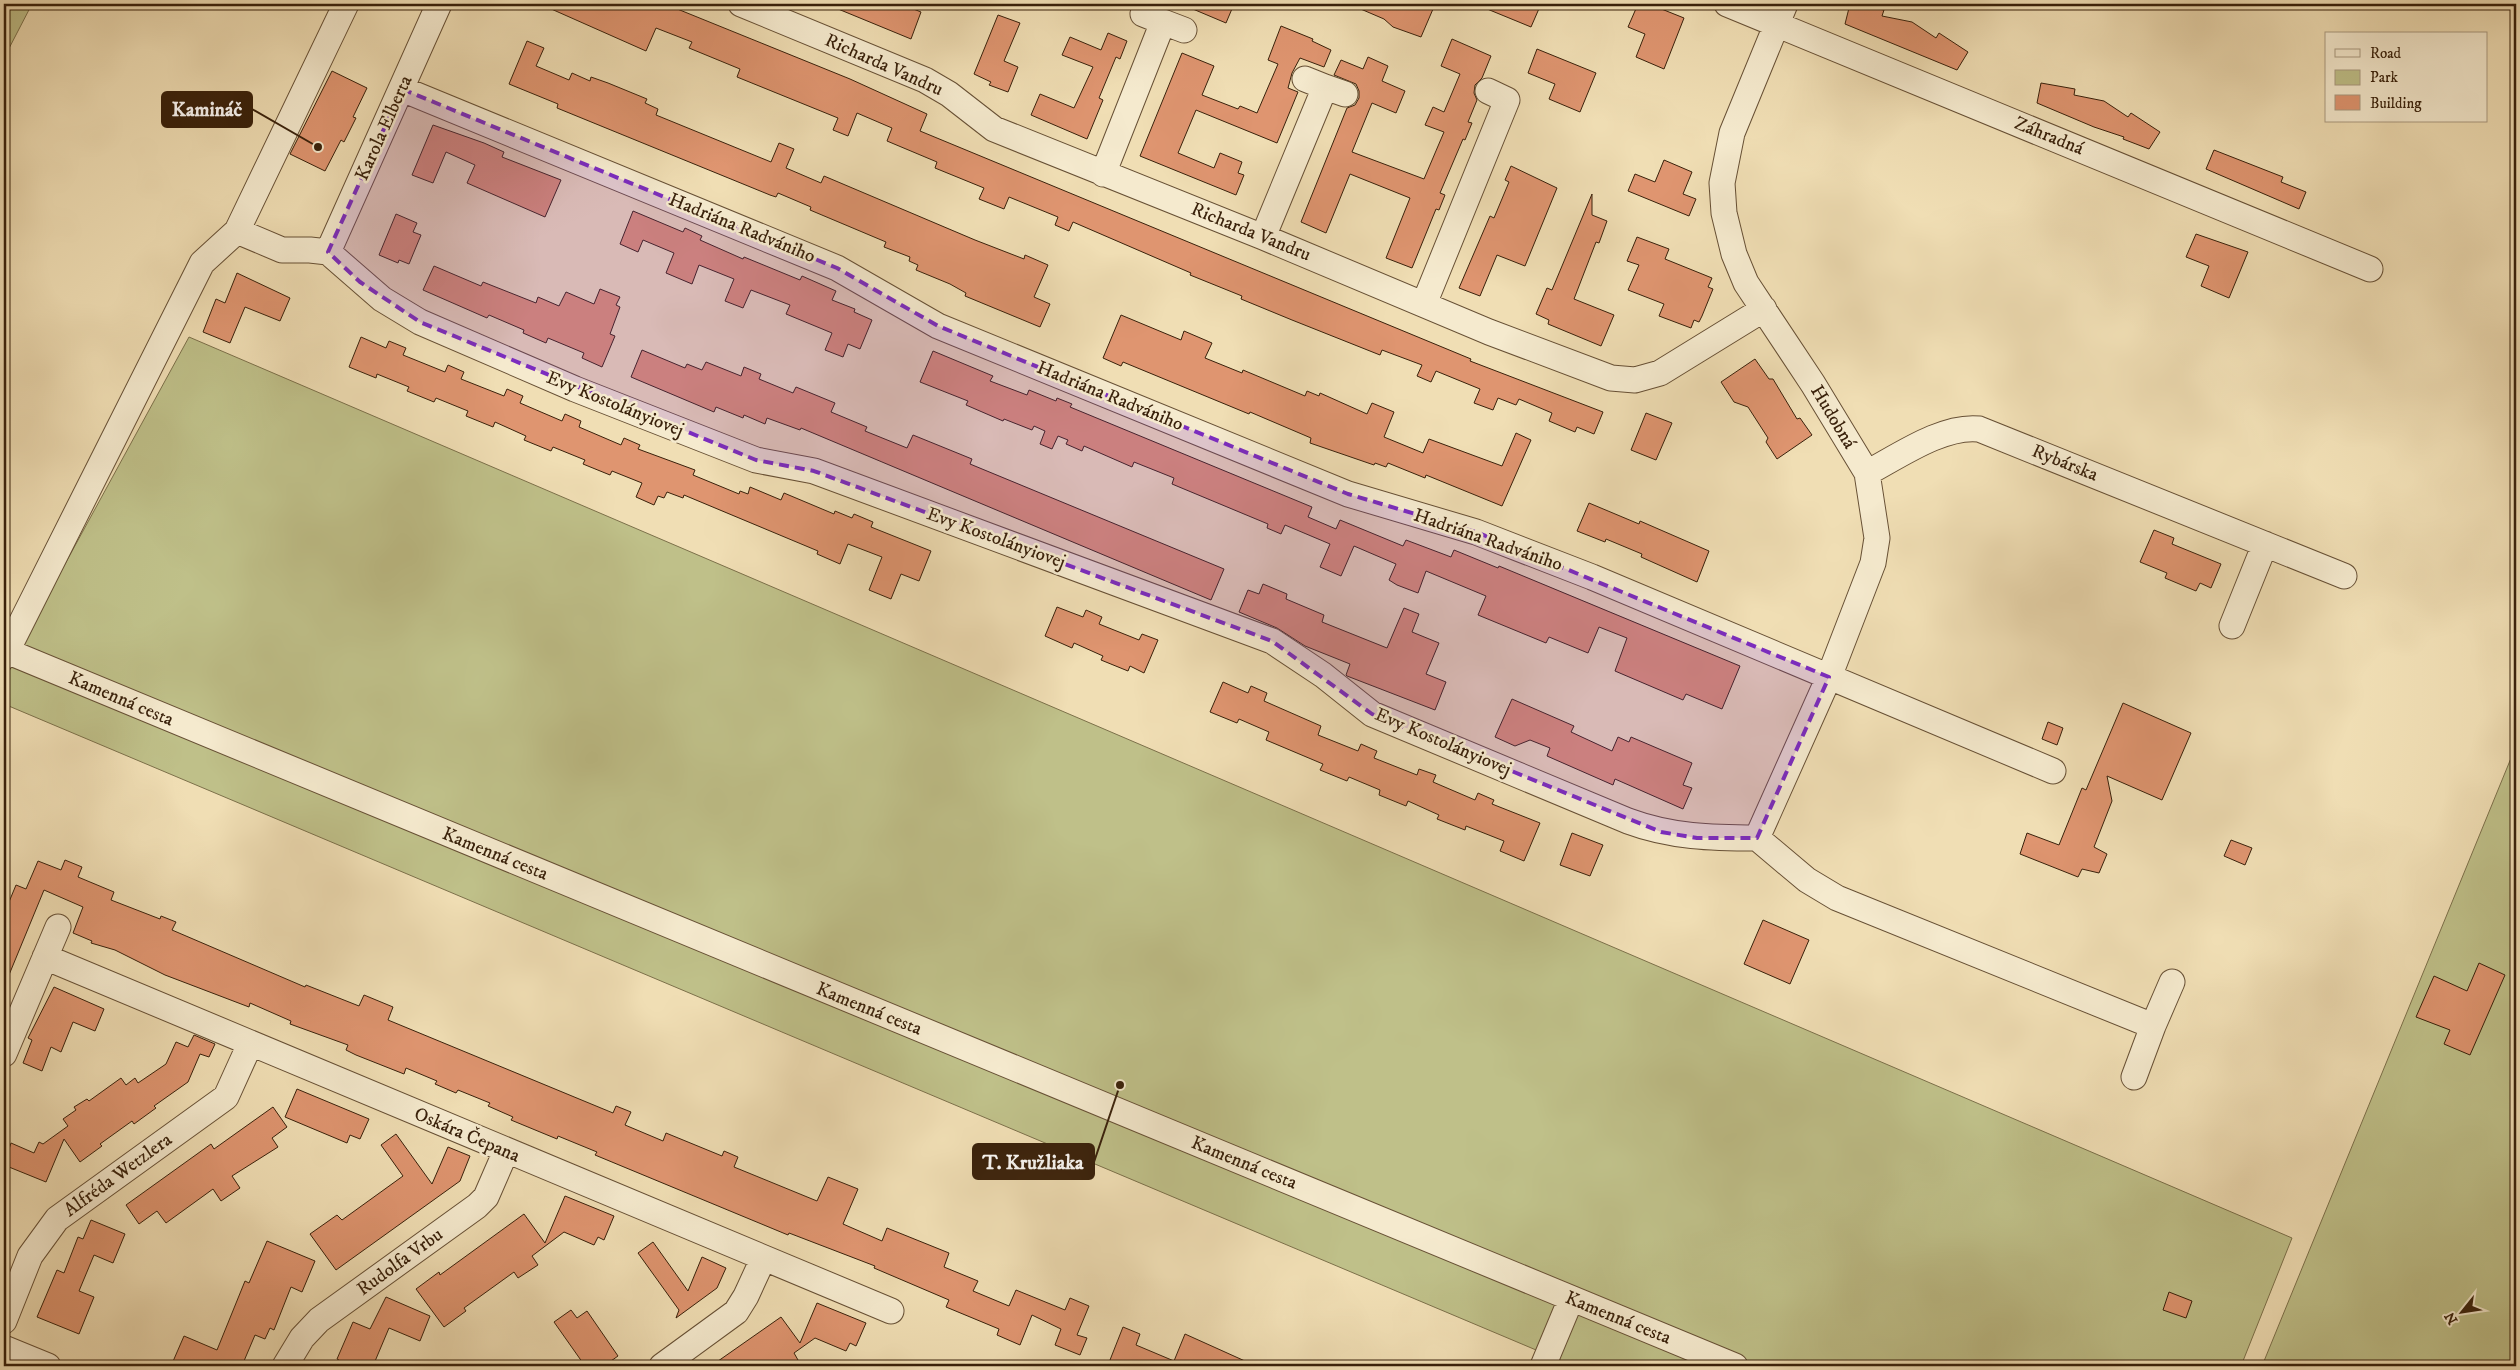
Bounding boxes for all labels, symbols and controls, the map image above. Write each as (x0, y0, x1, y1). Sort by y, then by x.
street label: Richarda Vandru (821, 29, 947, 101)
legend (2325, 32, 2488, 122)
text: Road (2370, 44, 2402, 63)
text: Park (2370, 68, 2399, 87)
street label: Karola Elberta (351, 72, 417, 184)
callout: Kamináč (162, 92, 252, 127)
text: Building (2370, 94, 2422, 113)
text: Kamináč (172, 98, 243, 123)
street label: Záhradná (2011, 112, 2087, 160)
street label: Hadriána Radvániho (665, 188, 819, 268)
street label: Richarda Vandru (1188, 198, 1314, 266)
street label: Hadriána Radvániho (1033, 356, 1187, 436)
street label: Evy Kostolányiovej (543, 366, 687, 442)
street label: Hudobná (1805, 381, 1861, 453)
street label: Rybárska (2029, 439, 2101, 487)
street label: Evy Kostolányiovej (923, 502, 1069, 574)
street label: Hadriána Radvániho (1410, 504, 1566, 576)
street label: Kamenná cesta (65, 667, 177, 731)
street label: Evy Kostolányiovej (1371, 703, 1515, 781)
street label: Kamenná cesta (439, 822, 551, 886)
street label: Kamenná cesta (813, 977, 925, 1041)
street label: Oskára Čepana (411, 1101, 524, 1168)
street label: Alfréda Wetzlera (60, 1128, 176, 1222)
street label: Kamenná cesta (1188, 1131, 1300, 1195)
callout: T. Kružliaka (973, 1144, 1094, 1179)
text: T. Kružliaka (981, 1151, 1084, 1176)
street label: Rudolfa Vrbu (353, 1223, 447, 1301)
street label: Kamenná cesta (1562, 1286, 1674, 1350)
north arrow (2438, 1288, 2488, 1338)
text: N (2441, 1308, 2462, 1327)

